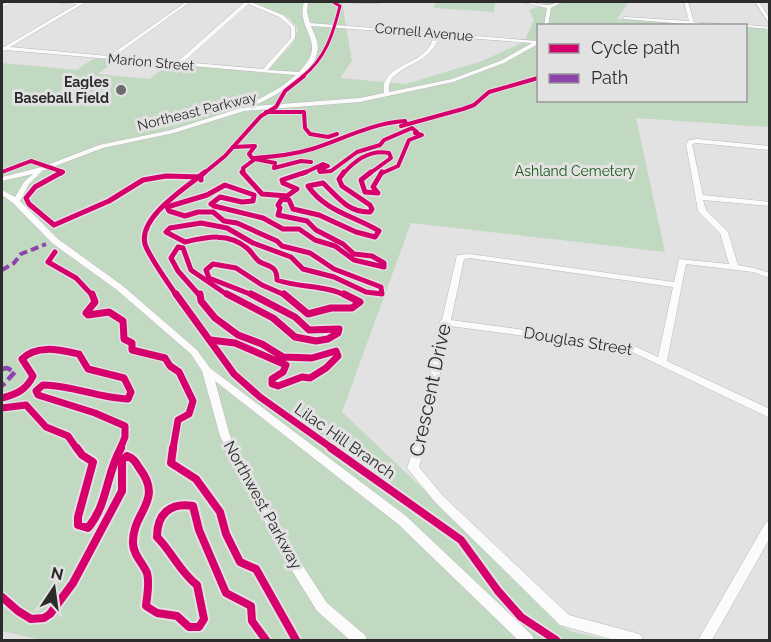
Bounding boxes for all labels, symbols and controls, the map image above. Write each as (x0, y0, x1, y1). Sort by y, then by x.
street label: Cornell Avenue (374, 20, 474, 44)
legend (537, 24, 747, 102)
text: Cycle path (591, 37, 680, 58)
street label: Marion Street (107, 50, 195, 74)
text: Path (591, 67, 628, 88)
place label: Eagles Baseball Field (14, 74, 109, 106)
marker: Eagles Baseball Field (114, 83, 128, 97)
street label: Northeast Parkway (136, 88, 259, 134)
park label: Ashland Cemetery (515, 163, 636, 179)
street label: Crescent Drive (404, 321, 456, 459)
street label: Douglas Street (522, 323, 634, 359)
street label: Lilac Hill Branch (291, 399, 399, 483)
street label: Northwest Parkway (220, 438, 306, 573)
north arrow (24, 558, 84, 618)
text: N (49, 563, 65, 585)

